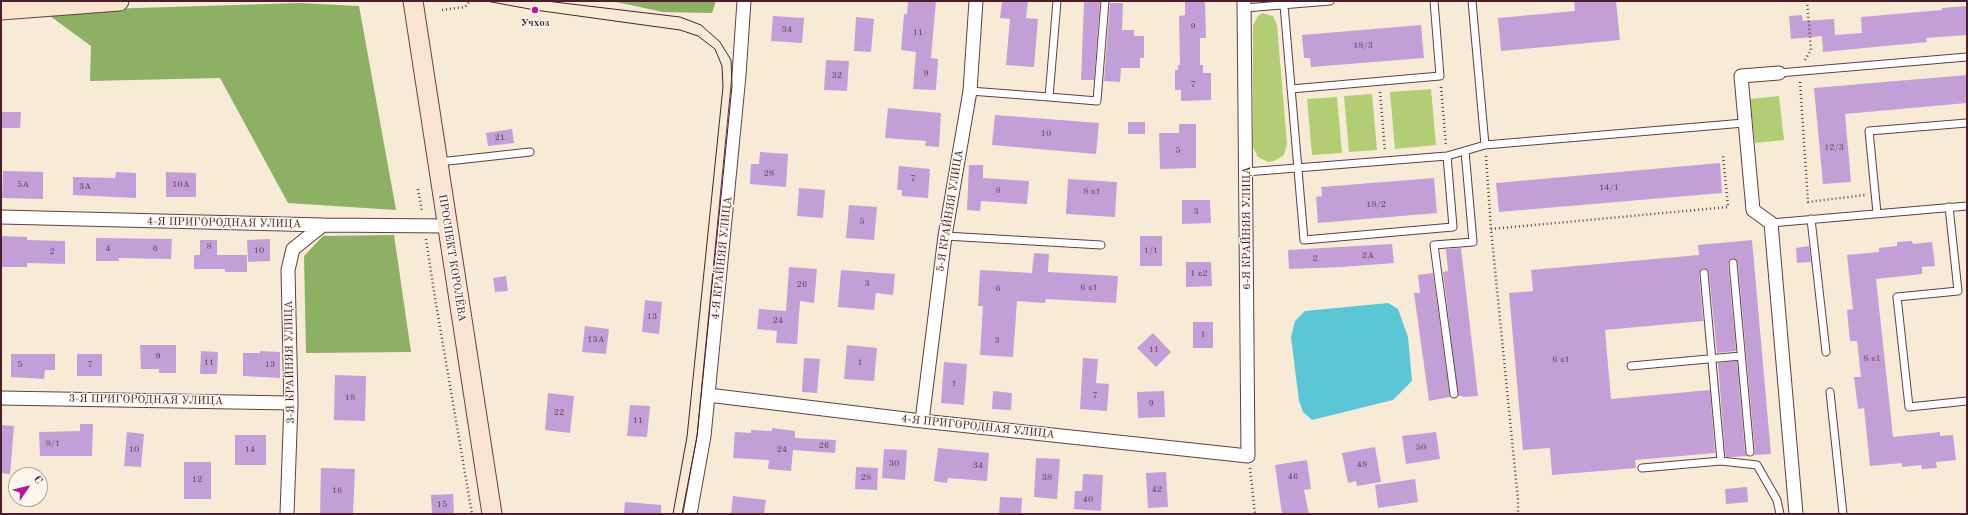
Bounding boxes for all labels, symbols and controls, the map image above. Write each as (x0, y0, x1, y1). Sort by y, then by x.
marker: Учхоз (530, 5, 540, 15)
place label: Учхоз (521, 16, 549, 30)
house number: 9 (1190, 22, 1196, 32)
house number: 34 (782, 25, 792, 35)
house number: 11 (913, 28, 923, 38)
house number: 18/3 (1353, 41, 1373, 51)
house number: 9 (923, 69, 929, 79)
house number: 32 (832, 71, 842, 81)
house number: 7 (1190, 80, 1196, 90)
house number: 10 (1041, 129, 1051, 139)
house number: 21 (495, 133, 505, 143)
house number: 12/3 (1824, 143, 1844, 153)
house number: 5 (1175, 146, 1181, 156)
street label: 5-Я КРАЙНЯЯ УЛИЦА (934, 149, 966, 273)
street label: 6-Я КРАЙНЯЯ УЛИЦА (1240, 166, 1254, 290)
house number: 28 (764, 169, 774, 179)
house number: 7 (910, 174, 916, 184)
house number: 5А (17, 180, 29, 190)
house number: 10А (172, 180, 190, 190)
house number: 3А (79, 182, 91, 192)
house number: 14/1 (1599, 183, 1619, 193)
house number: 8 (995, 186, 1001, 196)
house number: 8 к1 (1083, 187, 1101, 197)
street label: ПРОСПЕКТ КОРОЛЁВА (435, 193, 469, 323)
street label: 4-Я КРАЙНЯЯ УЛИЦА (709, 196, 735, 320)
house number: 18/2 (1366, 200, 1386, 210)
house number: 3 (1193, 207, 1199, 217)
street label: 4-Я ПРИГОРОДНАЯ УЛИЦА (147, 215, 301, 231)
house number: 5 (859, 217, 865, 227)
house number: 8 (206, 242, 212, 252)
house number: 4 (105, 244, 111, 254)
house number: 6 (152, 244, 158, 254)
house number: 10 (254, 246, 264, 256)
house number: 1/1 (1144, 246, 1158, 256)
house number: 2 (49, 247, 55, 257)
house number: 2А (1362, 251, 1374, 261)
house number: 2 (1312, 254, 1318, 264)
house number: 1 к2 (1190, 269, 1208, 279)
house number: 3 (864, 279, 870, 289)
house number: 26 (797, 280, 807, 290)
house number: 6 к1 (1080, 283, 1098, 293)
house number: 6 (995, 284, 1001, 294)
street label: 3-Я КРАЙНЯЯ УЛИЦА (282, 300, 298, 424)
house number: 13 (647, 312, 657, 322)
house number: 24 (773, 316, 783, 326)
house number: 1 (1200, 330, 1206, 340)
house number: 13А (587, 335, 605, 345)
house number: 3 (994, 336, 1000, 346)
house number: 11 (1149, 345, 1159, 355)
house number: 9 (155, 352, 161, 362)
house number: 8 к1 (1863, 354, 1881, 364)
house number: 6 к1 (1552, 355, 1570, 365)
house number: 11 (204, 358, 214, 368)
house number: 1 (857, 358, 863, 368)
house number: 5 (17, 360, 23, 370)
house number: 7 (87, 360, 93, 370)
house number: 13 (265, 360, 275, 370)
house number: 1 (951, 379, 957, 389)
house number: 7 (1092, 391, 1098, 401)
street label: 3-Я ПРИГОРОДНАЯ УЛИЦА (69, 392, 223, 408)
house number: 18 (345, 393, 355, 403)
house number: 9 (1148, 399, 1154, 409)
house number: 22 (554, 408, 564, 418)
street label: 4-Я ПРИГОРОДНАЯ УЛИЦА (901, 412, 1055, 442)
house number: 11 (633, 416, 643, 426)
house number: 8/1 (46, 439, 60, 449)
house number: 26 (819, 441, 829, 451)
house number: 50 (1416, 443, 1426, 453)
house number: 10 (129, 445, 139, 455)
house number: 14 (245, 445, 255, 455)
house number: 24 (777, 445, 787, 455)
house number: 30 (889, 459, 899, 469)
house number: 48 (1357, 460, 1367, 470)
house number: 34 (973, 461, 983, 471)
north arrow (8, 467, 48, 507)
house number: 46 (1288, 472, 1298, 482)
house number: 28 (861, 473, 871, 483)
house number: 38 (1042, 473, 1052, 483)
text: С (31, 474, 44, 487)
house number: 12 (192, 475, 202, 485)
house number: 42 (1152, 485, 1162, 495)
house number: 16 (332, 486, 342, 496)
house number: 40 (1083, 495, 1093, 505)
house number: 15 (437, 500, 447, 510)

